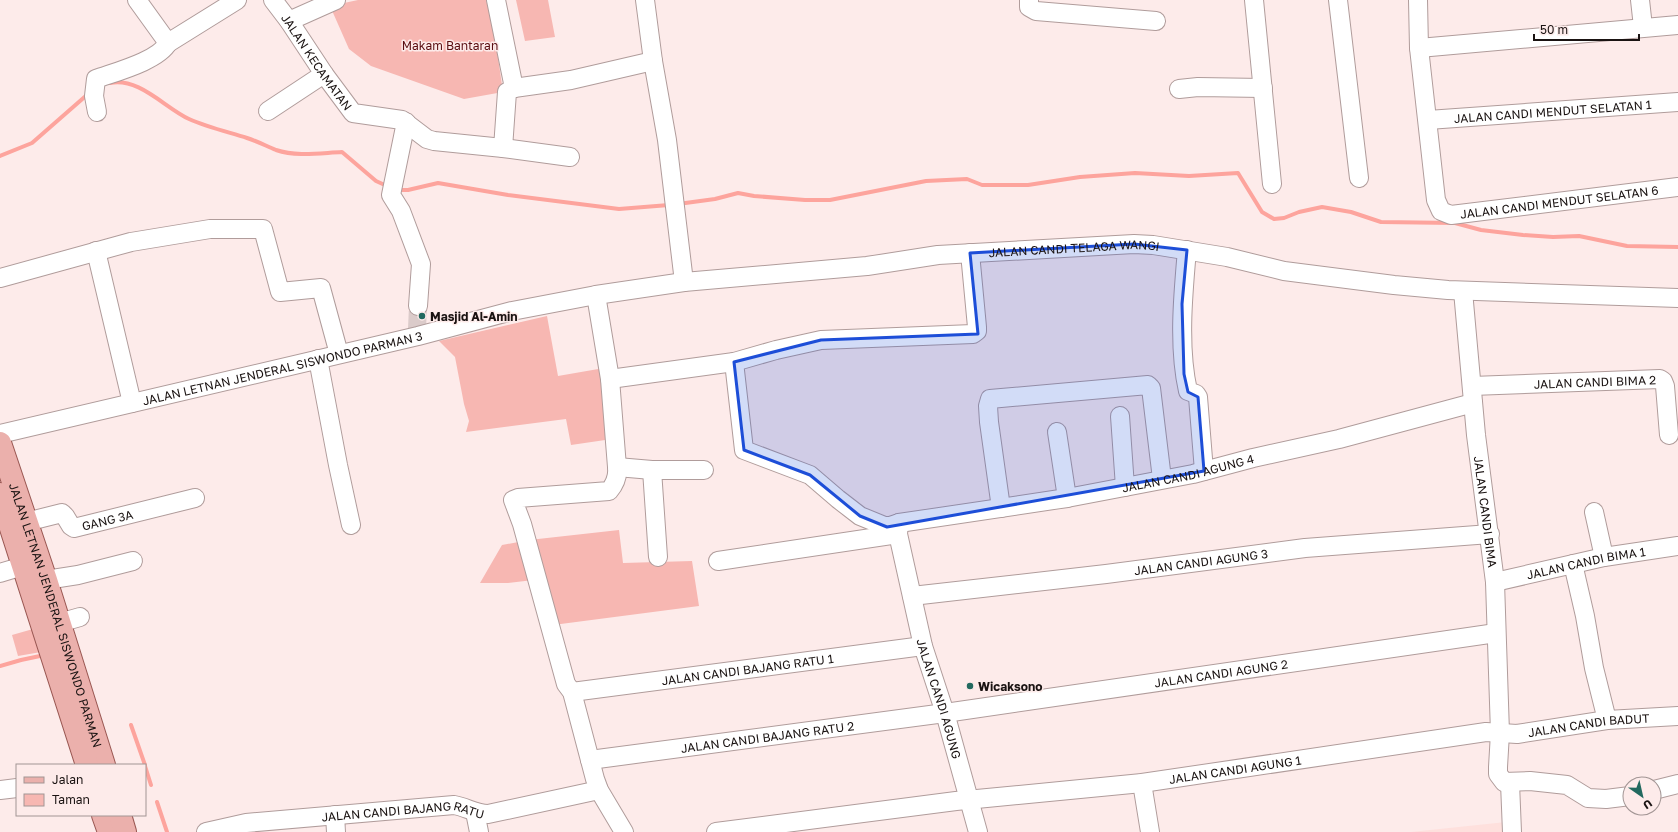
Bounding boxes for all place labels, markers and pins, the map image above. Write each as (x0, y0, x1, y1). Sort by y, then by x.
place label: Masjid Al-Amin (430, 309, 517, 324)
marker: Masjid Al-Amin (417, 311, 427, 321)
place label: Wicaksono (978, 679, 1042, 694)
marker: Wicaksono (965, 681, 975, 691)

